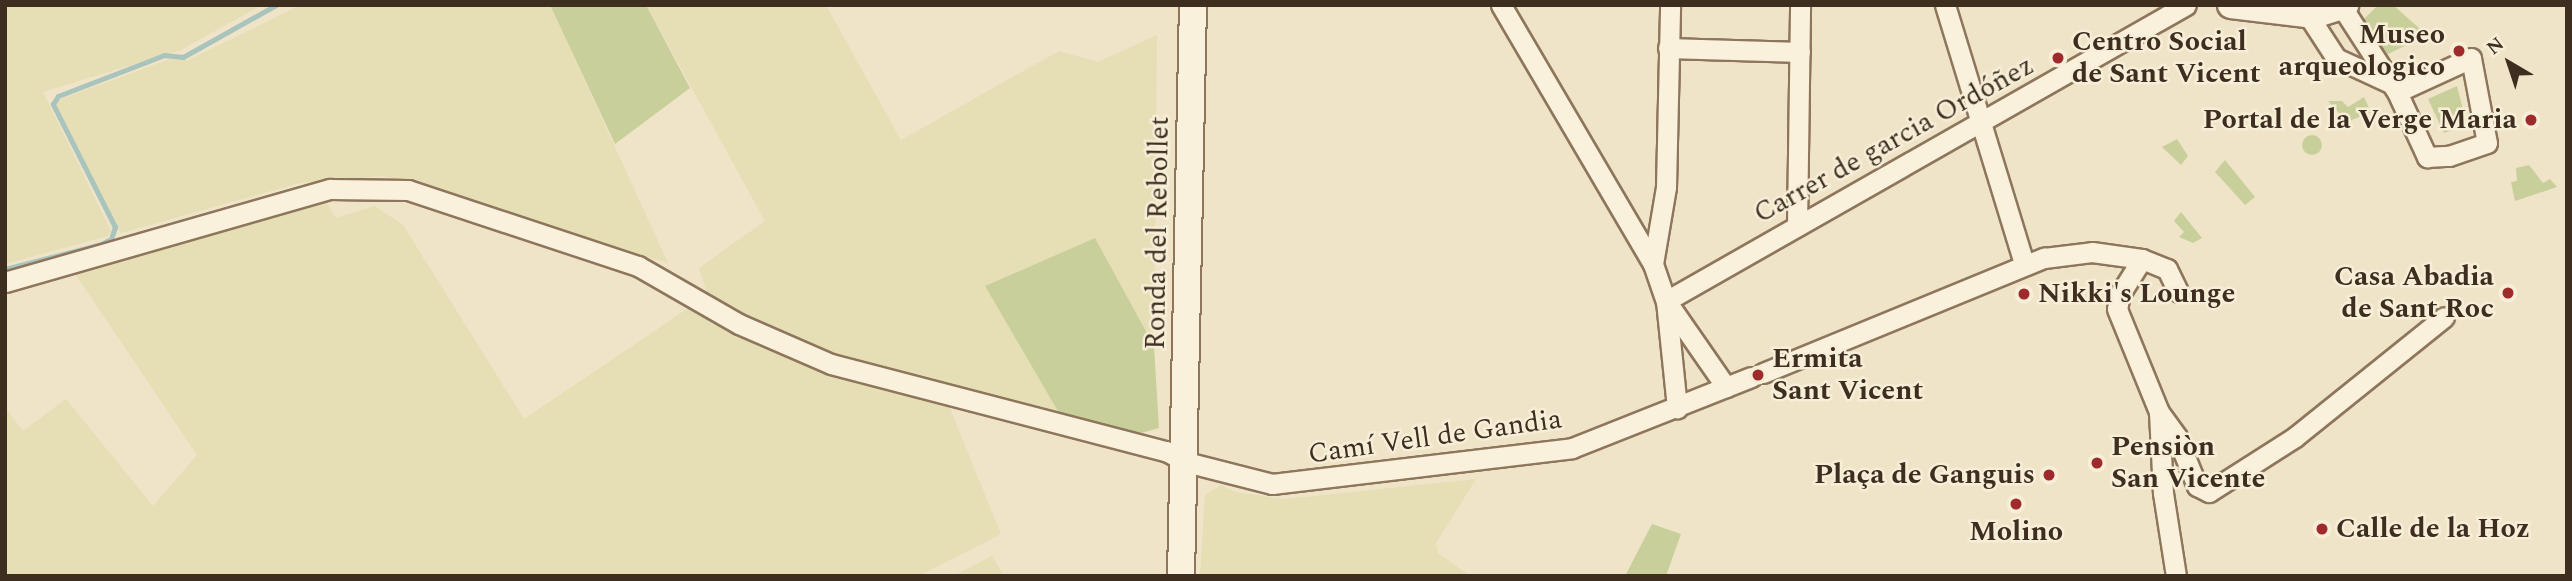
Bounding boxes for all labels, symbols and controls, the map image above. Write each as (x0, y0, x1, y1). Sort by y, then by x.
place label: Museo arqueologico (2279, 18, 2445, 84)
place label: Centro Social de Sant Vicent (2072, 25, 2261, 91)
north arrow (2474, 28, 2544, 98)
text: N (2480, 30, 2511, 62)
marker: Museo arqueologico (2451, 43, 2467, 59)
street label: Carrer de garcia Ordóñez (1748, 49, 2040, 231)
marker: Centro Social de Sant Vicent (2050, 50, 2066, 66)
place label: Portal de la Verge Maria (2203, 103, 2517, 137)
marker: Portal de la Verge Maria (2523, 112, 2539, 128)
street label: Ronda del Rebollet (1139, 116, 1177, 350)
place label: Casa Abadia de Sant Roc (2334, 260, 2494, 326)
place label: Nikki's Lounge (2038, 277, 2235, 311)
marker: Casa Abadia de Sant Roc (2500, 285, 2516, 301)
marker: Nikki's Lounge (2016, 286, 2032, 302)
place label: Ermita Sant Vicent (1772, 342, 1923, 408)
marker: Ermita Sant Vicent (1750, 367, 1766, 383)
street label: Camí Vell de Gandia (1306, 403, 1564, 471)
place label: Pensiòn San Vicente (2111, 430, 2265, 496)
marker: Pensiòn San Vicente (2089, 455, 2105, 471)
place label: Plaça de Ganguis (1814, 458, 2035, 492)
marker: Plaça de Ganguis (2041, 467, 2057, 483)
marker: Molino (2008, 496, 2024, 512)
place label: Calle de la Hoz (2336, 512, 2530, 546)
place label: Molino (1969, 515, 2063, 549)
marker: Calle de la Hoz (2314, 521, 2330, 537)

